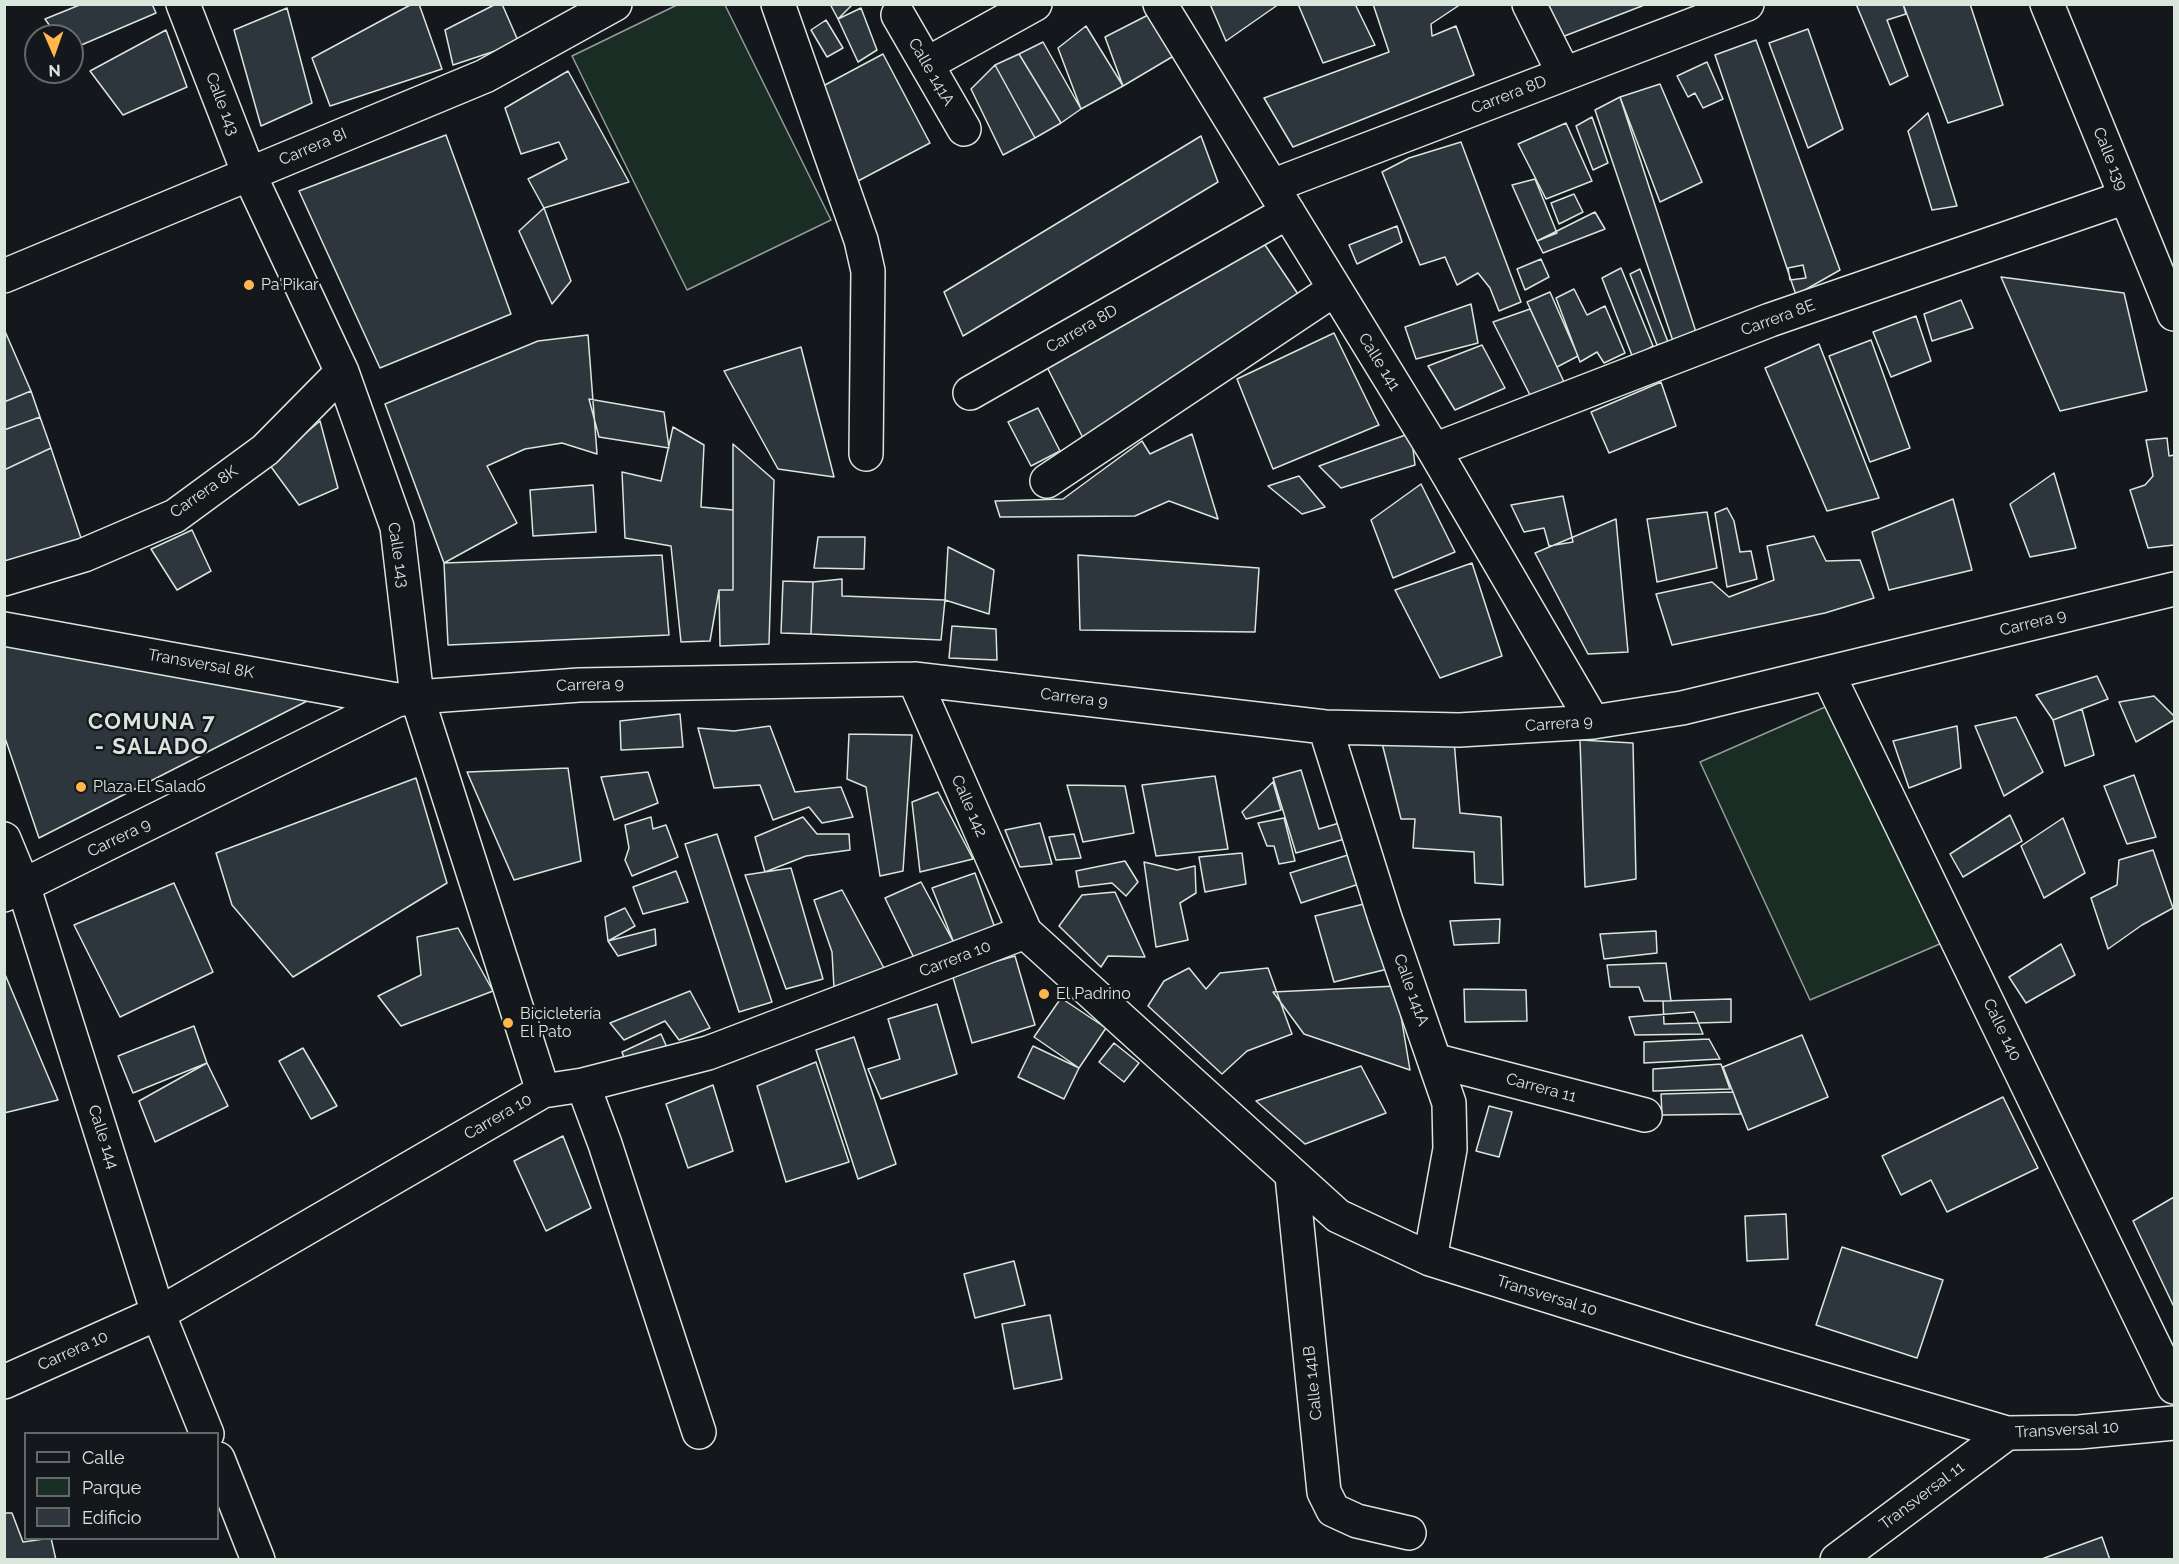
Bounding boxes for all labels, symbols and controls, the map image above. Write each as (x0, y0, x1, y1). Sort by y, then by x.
north arrow (24, 24, 84, 84)
street label: Calle 141A (904, 35, 958, 109)
text: N (48, 61, 61, 80)
street label: Calle 143 (201, 70, 243, 138)
street label: Carrera 8D (1469, 72, 1549, 118)
street label: Carrera 8I (276, 124, 350, 170)
street label: Calle 139 (2089, 125, 2131, 193)
place label: Pa'Pikar (261, 275, 319, 295)
marker: Pa'Pikar (242, 278, 256, 292)
street label: Carrera 8E (1738, 296, 1818, 340)
street label: Carrera 8D (1043, 301, 1121, 357)
street label: Calle 141 (1354, 330, 1404, 394)
street label: Carrera 8K (166, 462, 242, 522)
street label: Calle 143 (383, 521, 413, 589)
street label: Carrera 9 (1998, 605, 2068, 641)
street label: Transversal 8K (146, 645, 256, 683)
street label: Carrera 9 (556, 674, 624, 696)
street label: Carrera 9 (1039, 684, 1109, 712)
district label: COMUNA 7 - SALADO (88, 709, 216, 760)
street label: Carrera 9 (1525, 712, 1593, 736)
street label: Calle 142 (947, 772, 991, 840)
place label: Plaza El Salado (93, 777, 206, 797)
marker: Plaza El Salado (74, 780, 88, 794)
street label: Carrera 9 (84, 815, 154, 861)
street label: Carrera 10 (917, 937, 993, 981)
street label: Calle 141A (1389, 951, 1433, 1029)
place label: El Padrino (1056, 984, 1131, 1004)
marker: El Padrino (1037, 987, 1051, 1001)
street label: Calle 140 (1979, 996, 2025, 1064)
place label: Bicicletería El Pato (520, 1004, 601, 1042)
marker: Bicicletería El Pato (501, 1016, 515, 1030)
street label: Carrera 11 (1504, 1069, 1578, 1107)
street label: Carrera 10 (461, 1090, 535, 1144)
street label: Calle 144 (84, 1103, 122, 1171)
street label: Transversal 10 (1494, 1272, 1600, 1320)
street label: Carrera 10 (35, 1327, 111, 1375)
street label: Calle 141B (1300, 1345, 1326, 1421)
street label: Transversal 10 (2014, 1418, 2120, 1442)
legend (24, 1432, 219, 1540)
text: Calle (82, 1447, 125, 1468)
street label: Transversal 11 (1876, 1458, 1968, 1534)
text: Parque (82, 1477, 141, 1498)
text: Edificio (82, 1507, 141, 1528)

